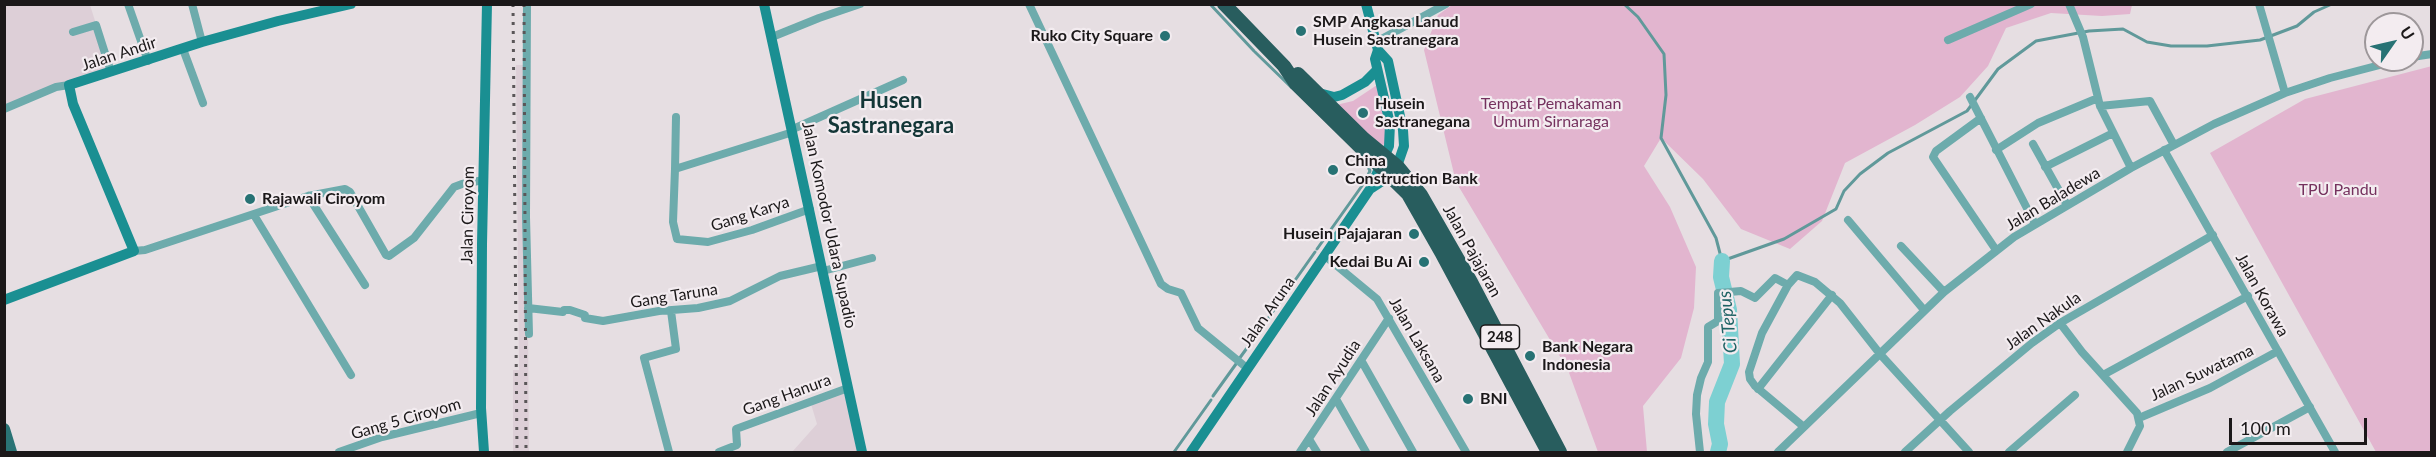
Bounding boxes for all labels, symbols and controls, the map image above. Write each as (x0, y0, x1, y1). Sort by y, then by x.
place label: SMP Angkasa Lanud Husein Sastranegara (1313, 12, 1459, 50)
north arrow (2364, 12, 2424, 72)
text: U (2396, 23, 2419, 43)
marker: SMP Angkasa Lanud Husein Sastranegara (1294, 24, 1308, 38)
place label: Ruko City Square (1031, 26, 1153, 46)
marker: Ruko City Square (1158, 29, 1172, 43)
street label: Jalan Andir (79, 33, 159, 75)
district label: Husen Sastranegara (828, 88, 954, 140)
place label: Husein Sastranegana (1375, 94, 1470, 132)
park label: Tempat Pemakaman Umum Sirnaraga (1481, 94, 1621, 132)
marker: Husein Sastranegana (1356, 106, 1370, 120)
street label: Jalan Komodor Udara Supadio (798, 120, 860, 330)
place label: China Construction Bank (1345, 151, 1478, 189)
marker: China Construction Bank (1326, 163, 1340, 177)
street label: Jalan Baladewa (2002, 163, 2104, 235)
street label: Jalan Ciroyom (458, 166, 478, 264)
park label: TPU Pandu (2298, 180, 2378, 200)
place label: Rajawali Ciroyom (262, 189, 385, 209)
marker: Rajawali Ciroyom (243, 192, 257, 206)
street label: Gang Karya (708, 192, 792, 236)
street label: Jalan Pajajaran (1439, 201, 1505, 301)
place label: Husein Pajajaran (1283, 224, 1402, 244)
marker: Husein Pajajaran (1407, 227, 1421, 241)
street label: Jalan Korawa (2231, 250, 2293, 340)
place label: Kedai Bu Ai (1329, 252, 1412, 272)
marker: Kedai Bu Ai (1417, 255, 1431, 269)
street label: Jalan Aruna (1237, 273, 1299, 351)
street label: Gang Taruna (629, 280, 719, 312)
street label: Jalan Nakula (2002, 288, 2084, 354)
water label: Ci Tepus (1714, 290, 1742, 354)
street label: Jalan Laksana (1385, 294, 1449, 386)
road number: 248 (1480, 325, 1520, 349)
street label: Jalan Ayudia (1301, 336, 1365, 420)
place label: Bank Negara Indonesia (1542, 337, 1633, 375)
street label: Jalan Suwatama (2147, 341, 2257, 405)
marker: Bank Negara Indonesia (1523, 349, 1537, 363)
street label: Gang Hanura (740, 370, 834, 420)
place label: BNI (1480, 389, 1508, 409)
marker: BNI (1461, 392, 1475, 406)
street label: Gang 5 Ciroyom (349, 394, 463, 444)
scale bar (2232, 406, 2370, 444)
text: 100 m (2240, 417, 2291, 439)

